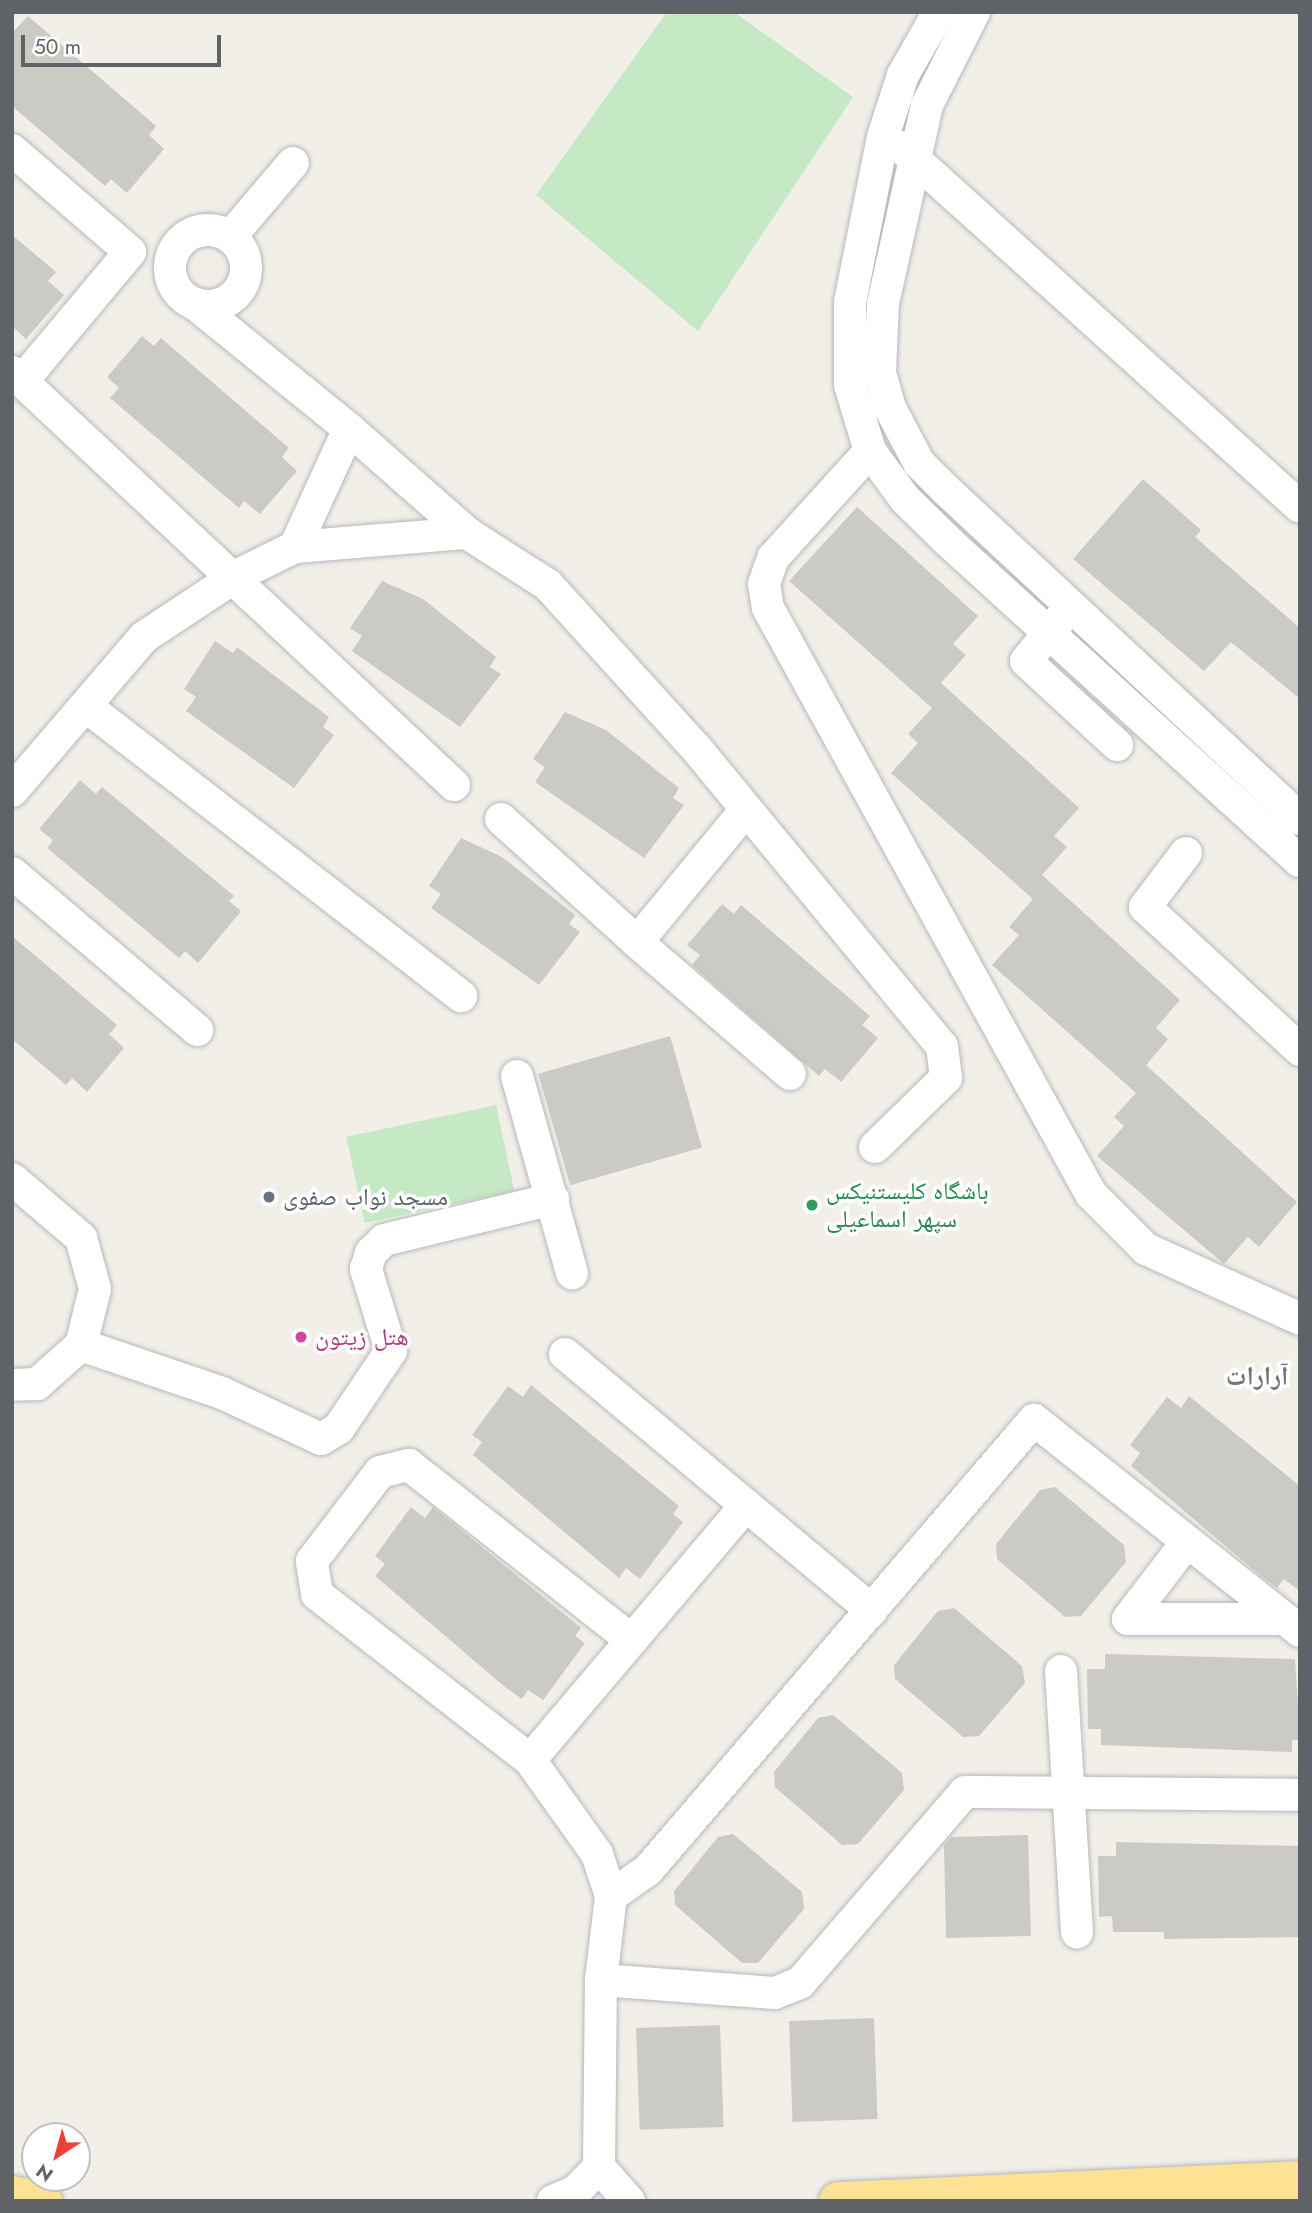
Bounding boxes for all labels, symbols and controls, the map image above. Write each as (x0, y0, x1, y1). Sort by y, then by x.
scale bar (24, 21, 224, 65)
text: 50 m (34, 32, 81, 62)
place label: باشگاه کلیستنیکس سپهر اسماعیلی (826, 1177, 989, 1233)
place label: مسجد نواب صفوی (283, 1183, 448, 1211)
marker: مسجد نواب صفوی (261, 1189, 277, 1205)
marker: باشگاه کلیستنیکس سپهر اسماعیلی (804, 1197, 820, 1213)
place label: هتل زیتون (315, 1323, 409, 1351)
marker: هتل زیتون (293, 1329, 309, 1345)
district label: آرارات (1226, 1361, 1288, 1393)
north arrow (21, 2122, 91, 2192)
text: N (30, 2157, 59, 2188)

